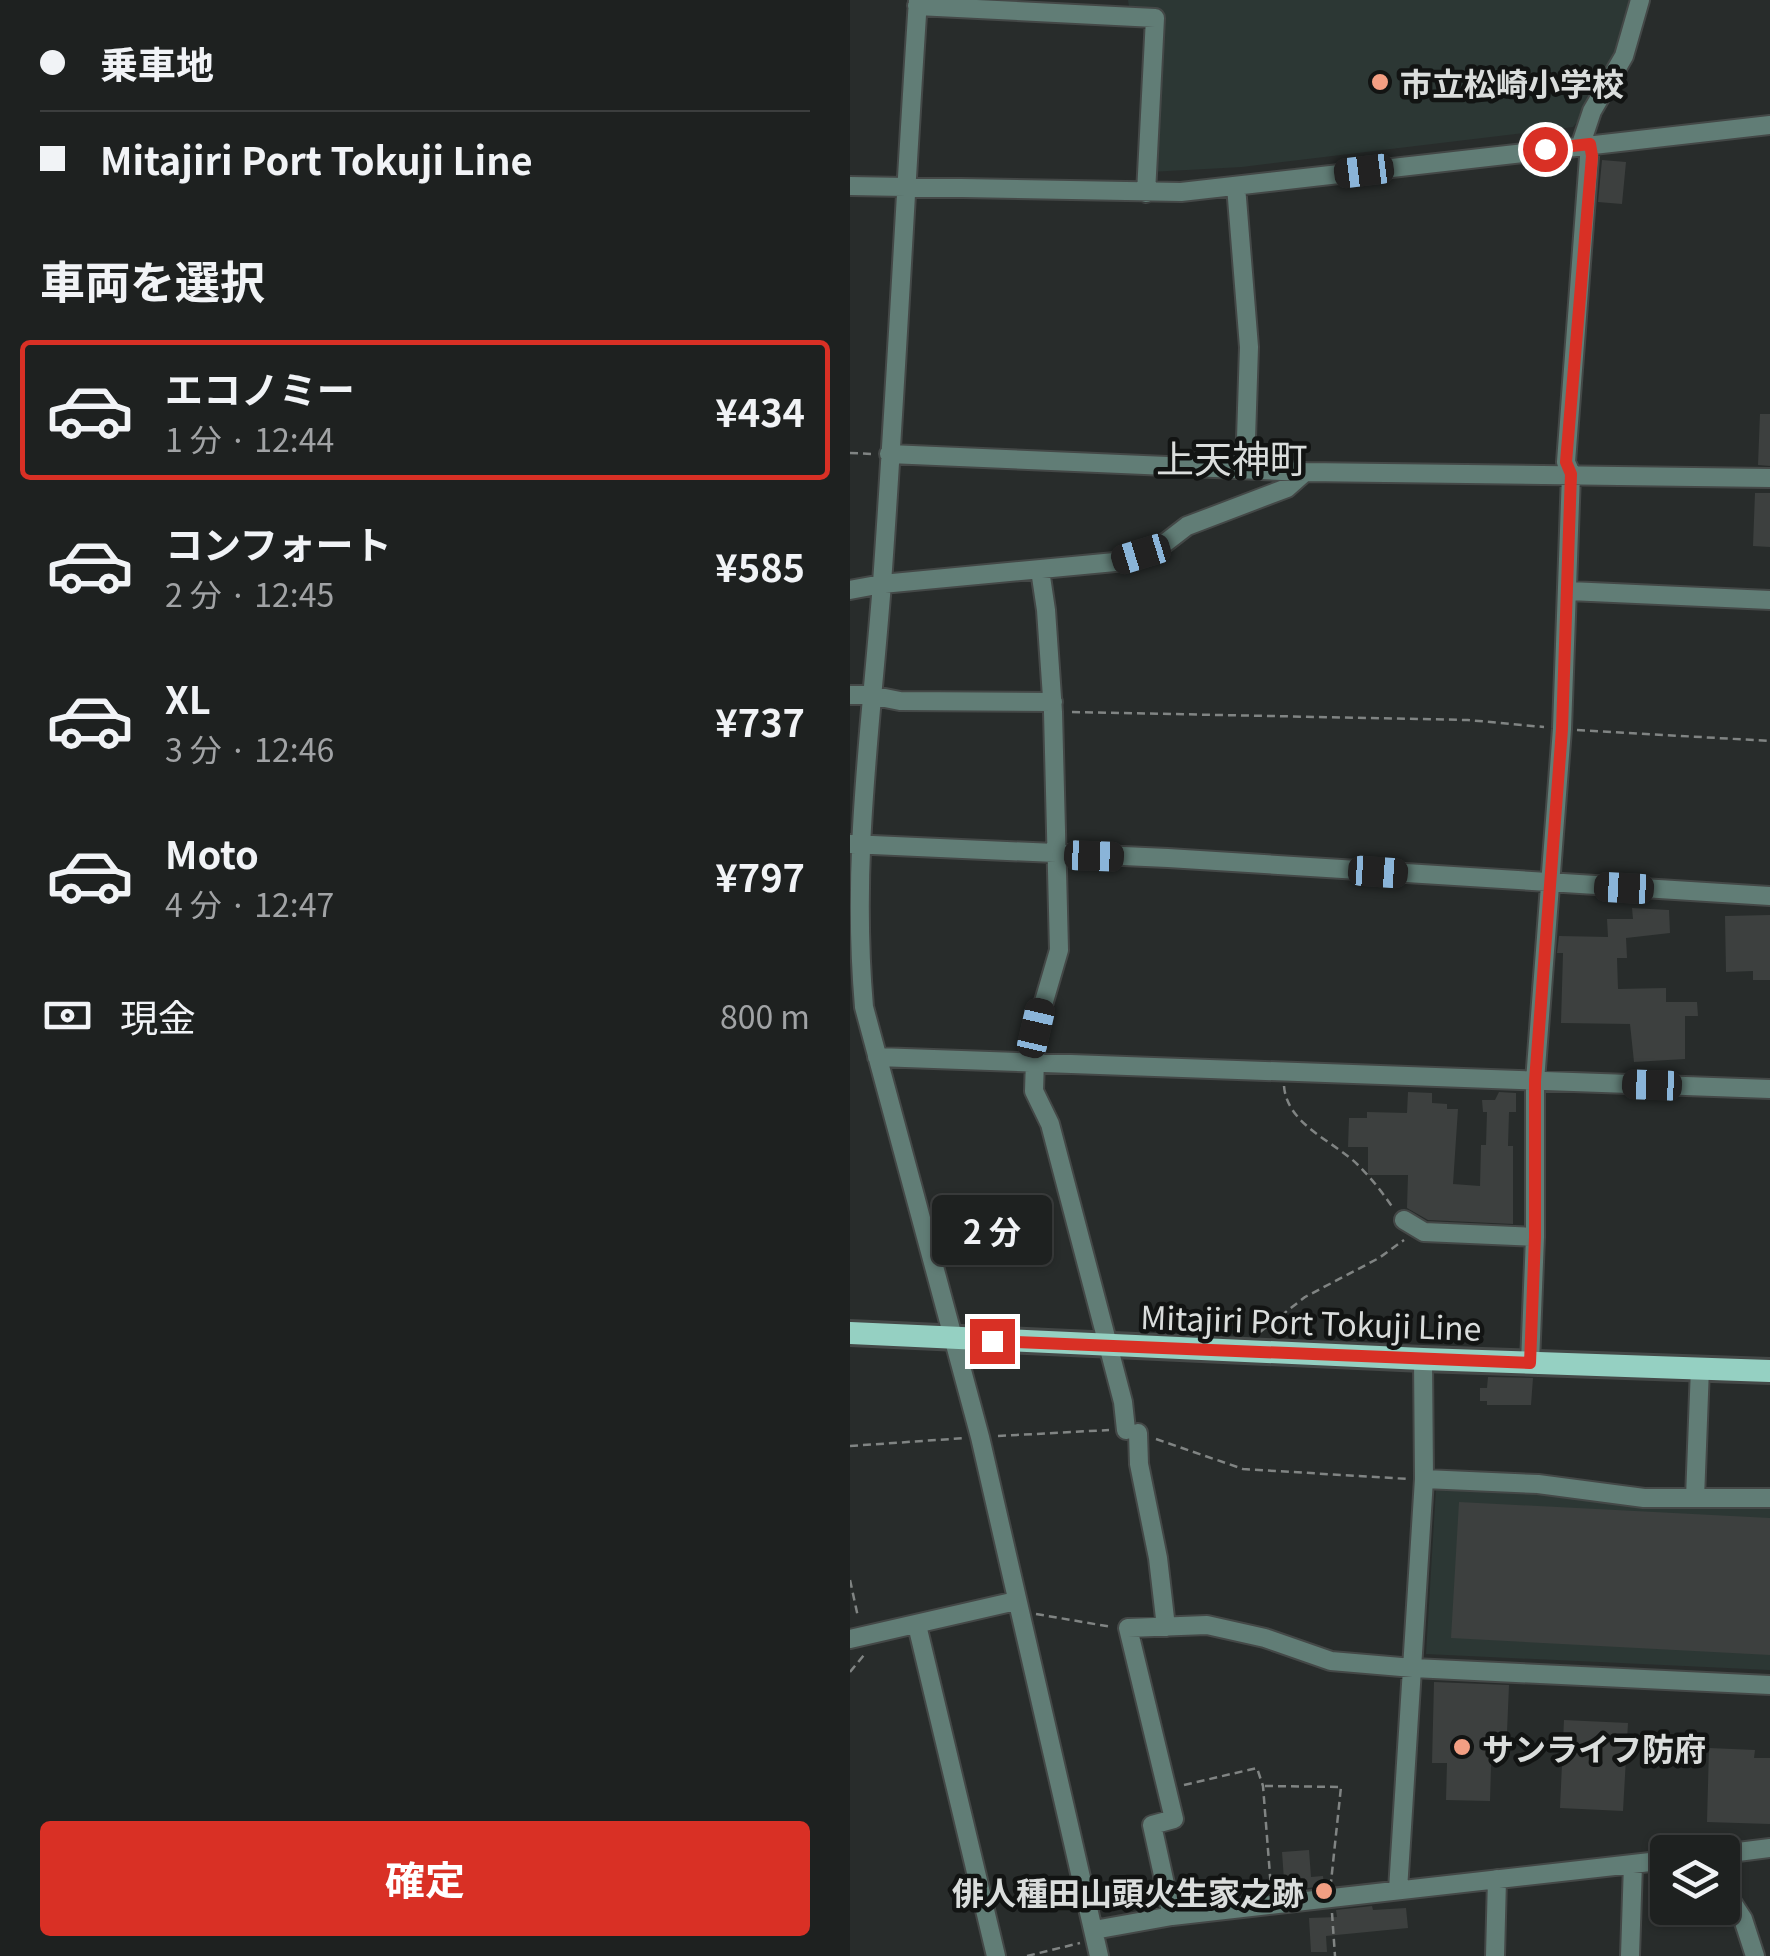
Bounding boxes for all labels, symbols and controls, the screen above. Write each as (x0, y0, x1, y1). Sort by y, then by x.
text: 乗車地 (100, 35, 214, 90)
place label: 市立松崎小学校 (1400, 59, 1624, 105)
marker: 市立松崎小学校 (1369, 71, 1391, 93)
route start (1523, 127, 1568, 172)
text: Mitajiri Port Tokuji Line (100, 131, 533, 186)
car (1332, 152, 1396, 190)
text: 車両を選択 (40, 247, 265, 312)
text: エコノミー (165, 360, 355, 415)
icon: car (45, 365, 135, 455)
text: ¥434 (715, 383, 805, 438)
text: 1 分 · 12:44 (165, 415, 334, 461)
district label: 上天神町 (1156, 429, 1308, 484)
text: コンフォート (165, 515, 392, 570)
icon: car (45, 520, 135, 610)
car (1108, 531, 1174, 577)
text: ¥585 (715, 538, 805, 593)
text: 2 分 · 12:45 (165, 570, 334, 616)
text: XL (165, 670, 211, 725)
icon: car (45, 675, 135, 765)
text: ¥737 (715, 693, 805, 748)
text: 3 分 · 12:46 (165, 725, 334, 771)
text: Moto (165, 825, 259, 880)
icon: car (45, 830, 135, 920)
car (1063, 840, 1125, 872)
text: ¥797 (715, 848, 805, 903)
car (1347, 855, 1409, 889)
car (1593, 871, 1655, 905)
text: 4 分 · 12:47 (165, 880, 334, 926)
icon: cash (40, 988, 95, 1043)
text: 現金 (120, 988, 196, 1043)
text: 800 m (720, 992, 810, 1038)
car (1015, 995, 1057, 1061)
car (1621, 1069, 1683, 1101)
callout: 2 分 (932, 1196, 1052, 1266)
text: 2 分 (963, 1207, 1021, 1253)
street label: Mitajiri Port Tokuji Line (1140, 1292, 1482, 1350)
route end (970, 1319, 1015, 1364)
place label: サンライフ防府 (1482, 1724, 1706, 1770)
marker: サンライフ防府 (1451, 1736, 1473, 1758)
button: 確定 (40, 1821, 810, 1936)
map controls (1650, 1835, 1740, 1925)
button: layers (1650, 1835, 1740, 1925)
place label: 俳人種田山頭火生家之跡 (952, 1868, 1304, 1914)
marker: 俳人種田山頭火生家之跡 (1313, 1880, 1335, 1902)

